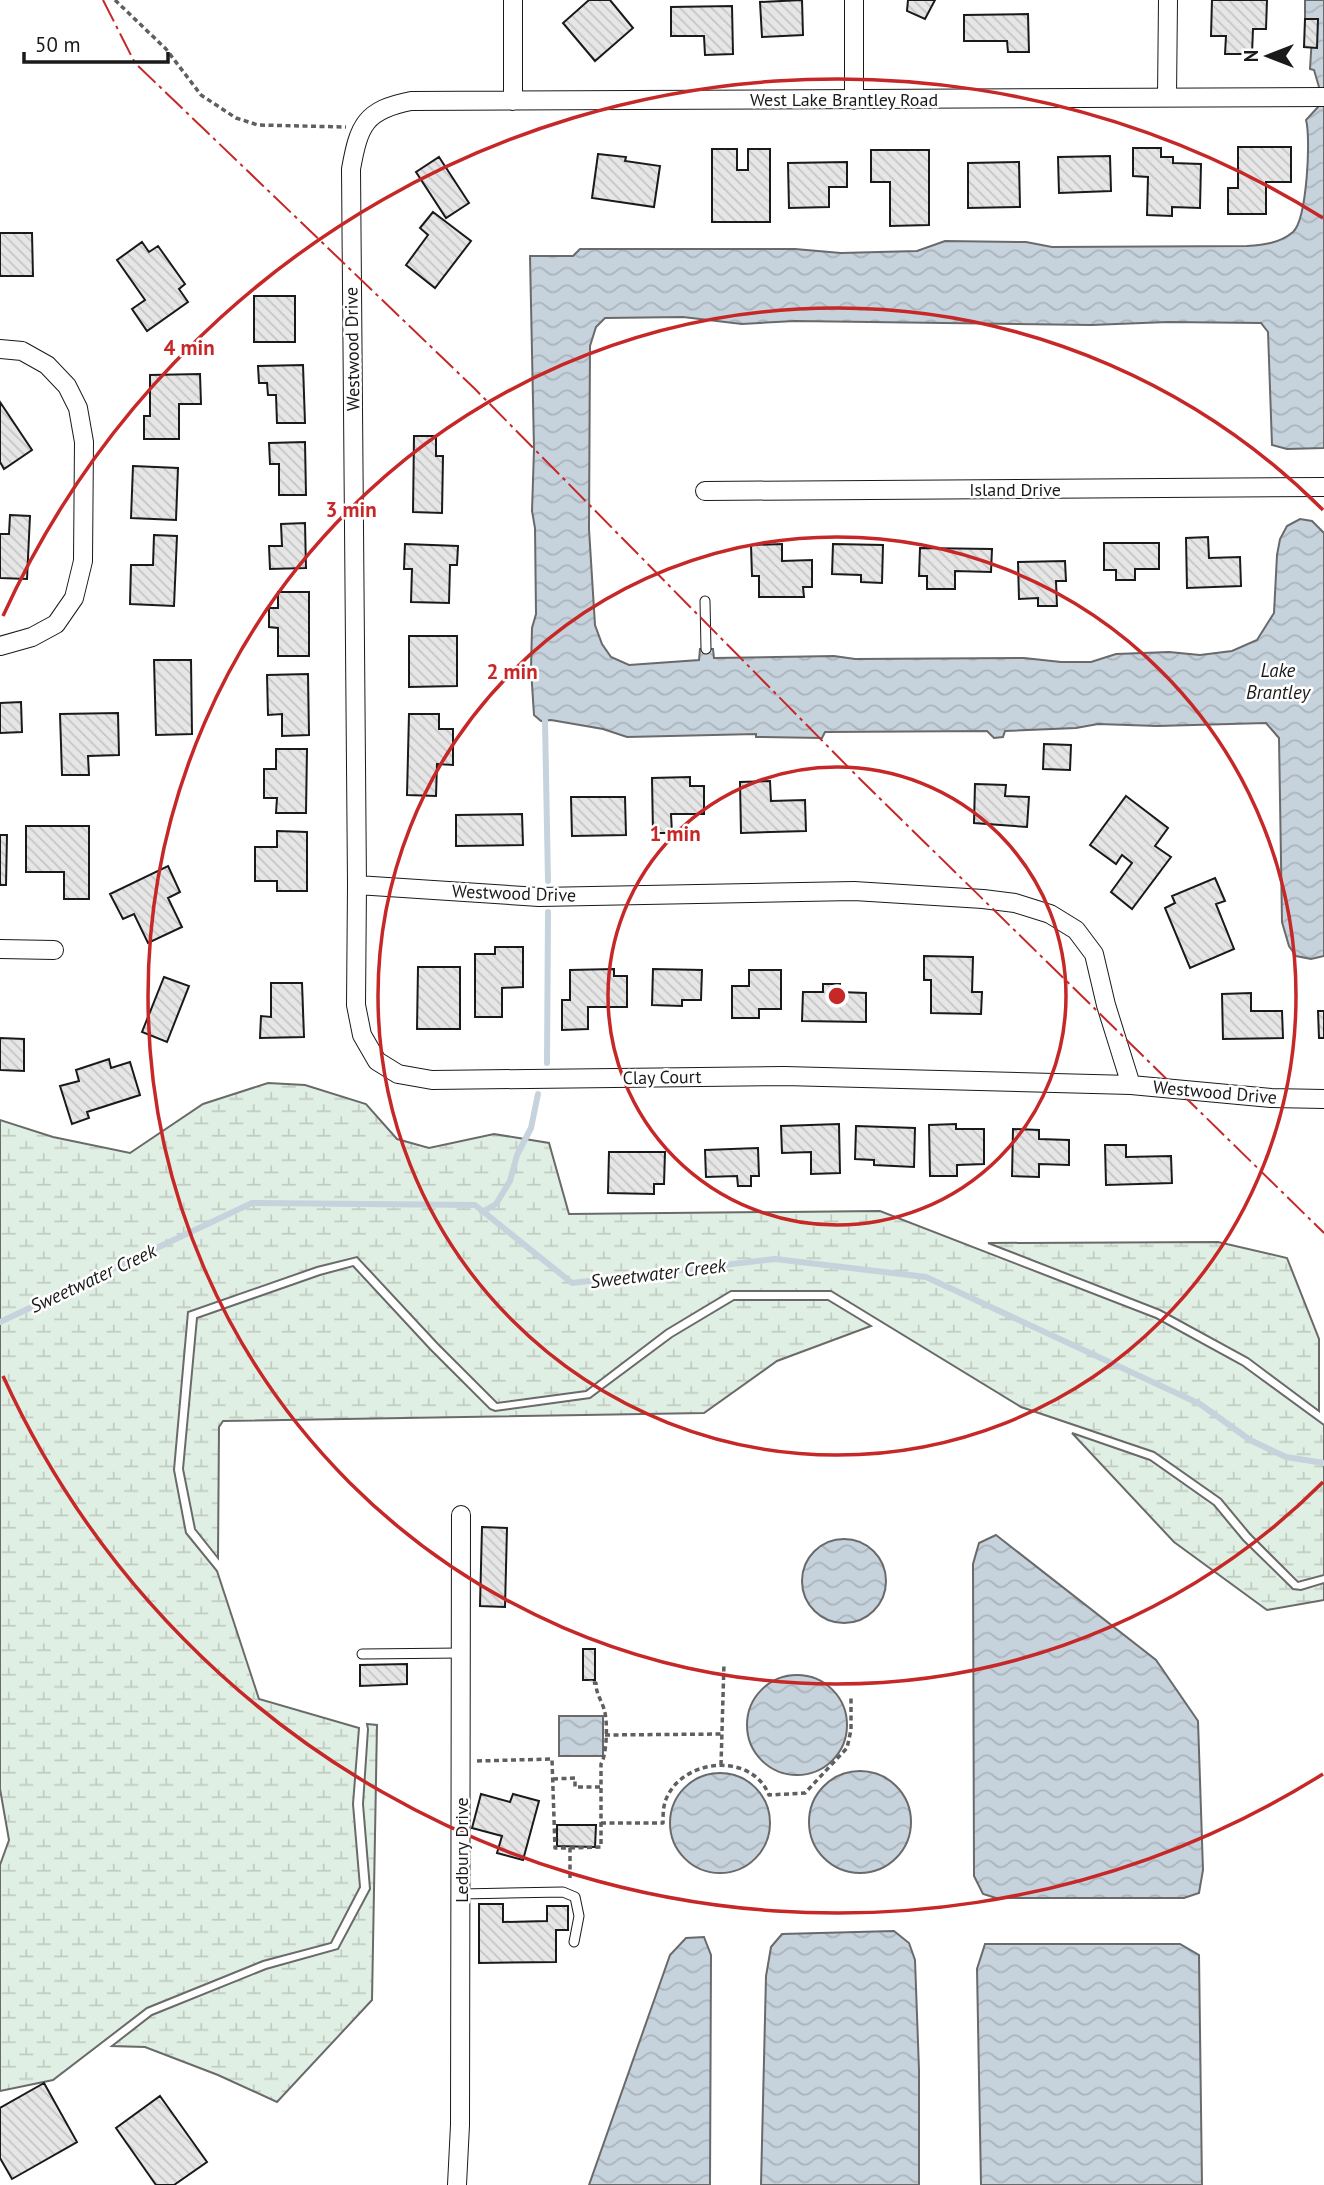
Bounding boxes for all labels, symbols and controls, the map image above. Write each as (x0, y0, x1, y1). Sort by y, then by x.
scale bar (24, 21, 168, 65)
north arrow (1233, 21, 1303, 91)
text: 50 m (35, 31, 81, 58)
text: N (1239, 50, 1263, 62)
street label: West Lake Brantley Road (750, 88, 938, 111)
street label: Westwood Drive (339, 287, 365, 411)
text: 4 min (163, 334, 215, 361)
street label: Island Drive (969, 478, 1061, 501)
text: 3 min (325, 496, 377, 523)
text: 2 min (486, 658, 538, 685)
water label: Lake Brantley (1246, 658, 1312, 704)
text: 1 min (649, 820, 701, 847)
street label: Westwood Drive (452, 879, 576, 907)
centre of rings (825, 984, 849, 1008)
street label: Clay Court (622, 1065, 702, 1089)
street label: Westwood Drive (1152, 1075, 1278, 1109)
water label: Sweetwater Creek (26, 1238, 161, 1318)
water label: Sweetwater Creek (589, 1253, 729, 1293)
street label: Ledbury Drive (450, 1797, 473, 1903)

